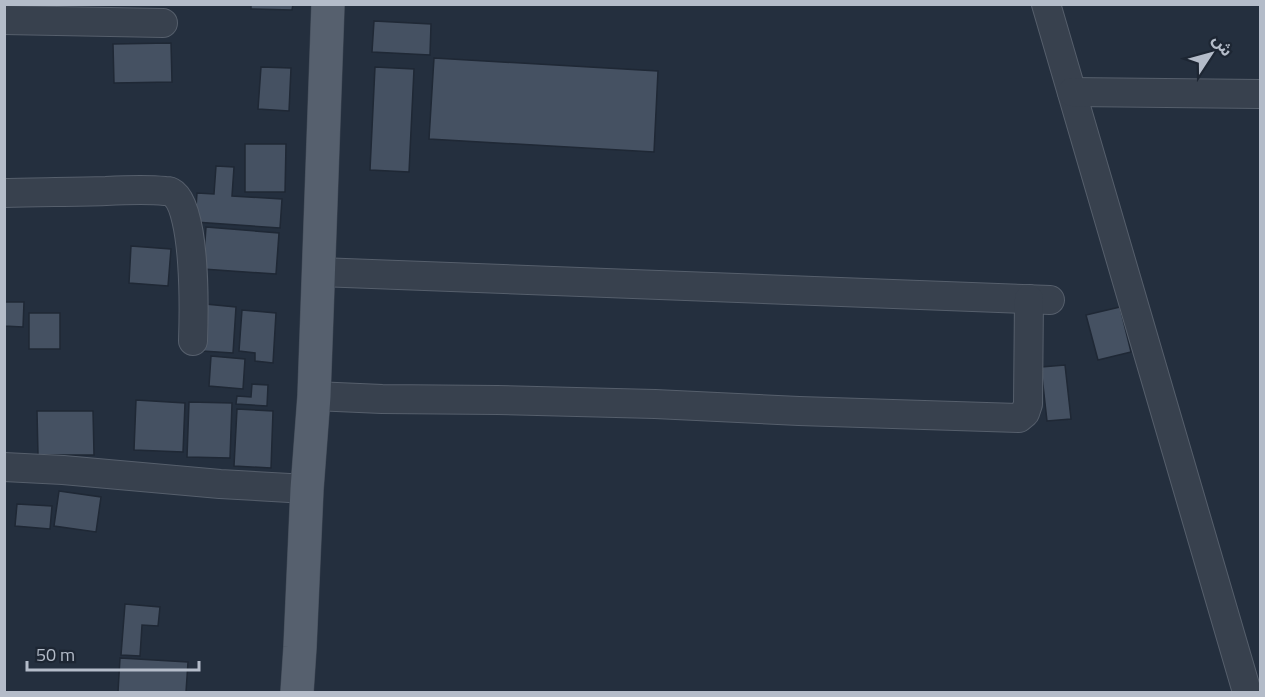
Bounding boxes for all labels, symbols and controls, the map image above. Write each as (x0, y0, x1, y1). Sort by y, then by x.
north arrow (1181, 24, 1241, 84)
text: ش (1207, 29, 1239, 61)
scale bar (27, 634, 200, 672)
text: 50 m (36, 641, 75, 668)

